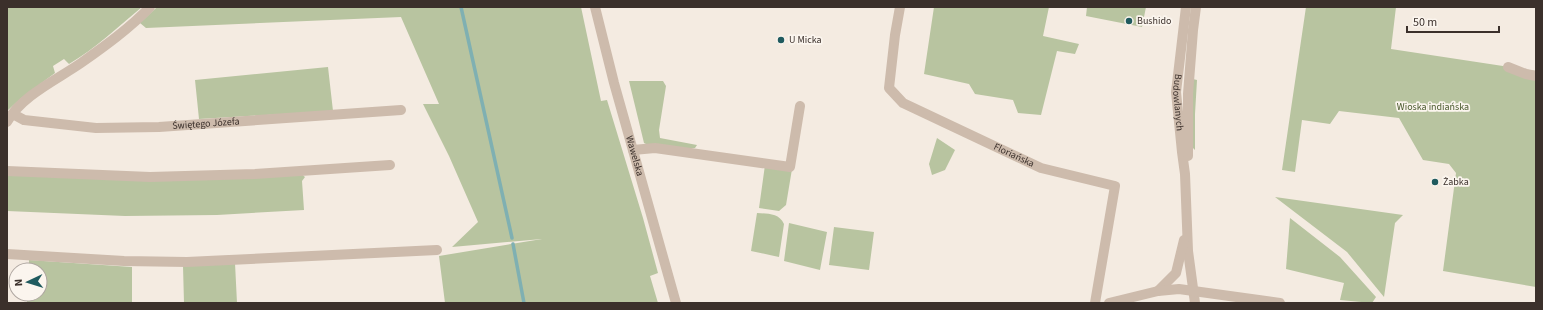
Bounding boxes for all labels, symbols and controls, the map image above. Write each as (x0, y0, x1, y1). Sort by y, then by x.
scale bar (1407, 8, 1499, 34)
place label: Bushido (1137, 14, 1171, 28)
text: 50 m (1413, 14, 1437, 31)
marker: Bushido (1124, 16, 1134, 26)
place label: U Micka (789, 33, 822, 47)
marker: U Micka (776, 35, 786, 45)
street label: Budowlanych (1169, 73, 1187, 132)
park label: Wioska indiańska (1397, 100, 1469, 114)
street label: Świętego Józefa (172, 114, 240, 133)
street label: Wawelska (622, 134, 647, 178)
street label: Floriańska (991, 140, 1037, 171)
place label: Żabka (1443, 175, 1469, 189)
marker: Żabka (1430, 177, 1440, 187)
north arrow (8, 262, 48, 302)
text: N (11, 278, 26, 287)

